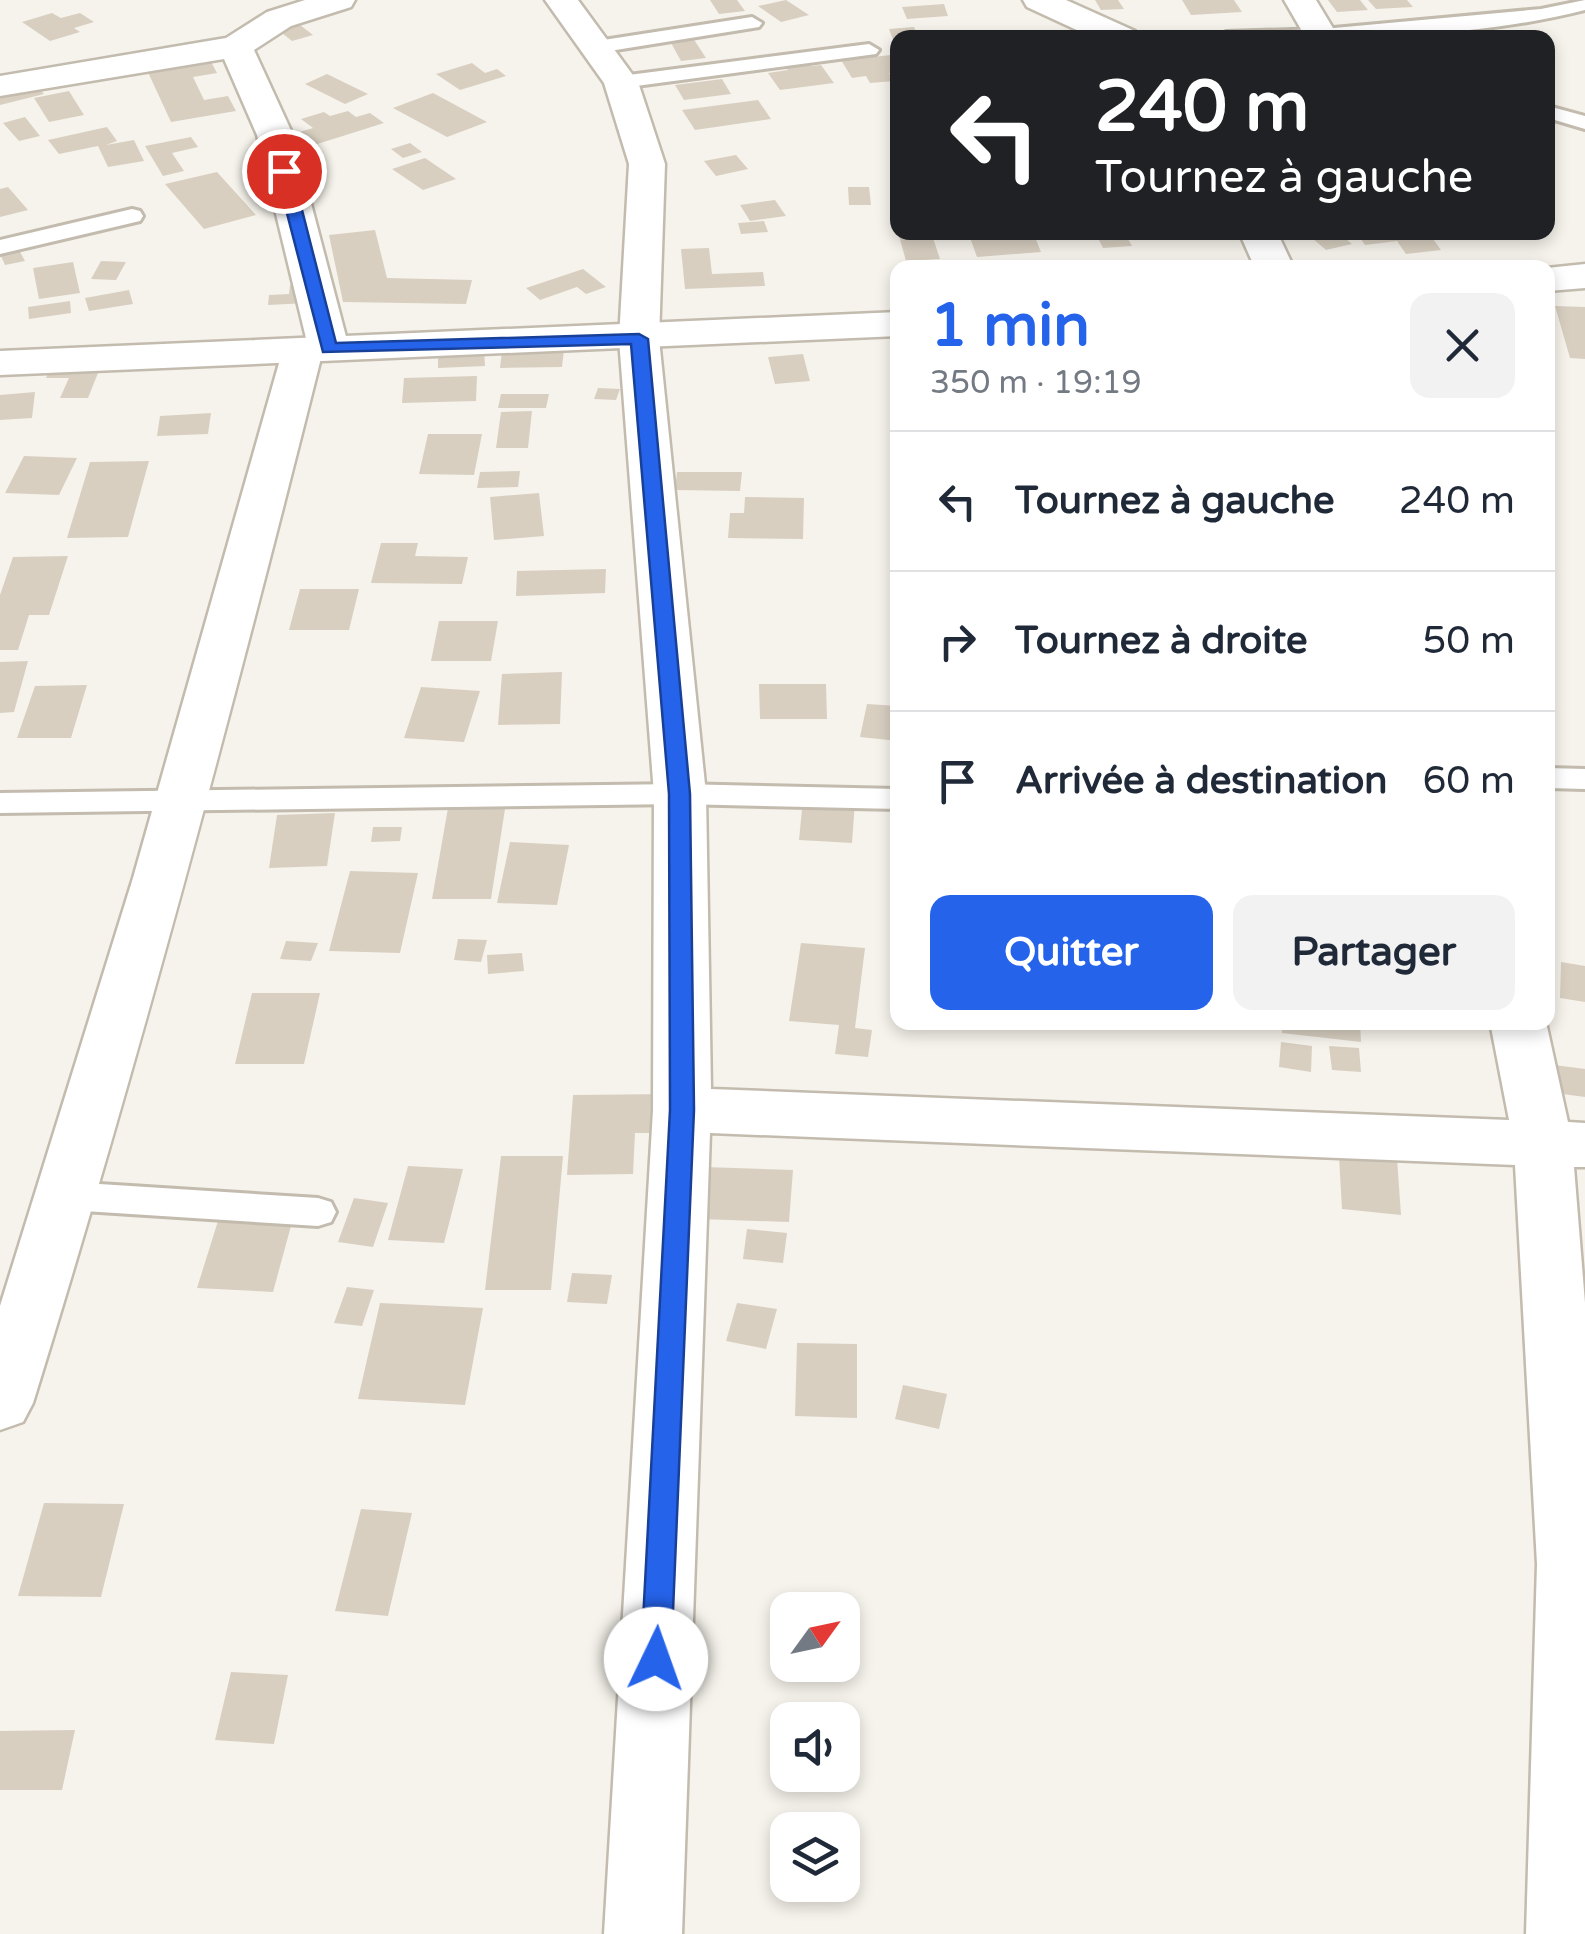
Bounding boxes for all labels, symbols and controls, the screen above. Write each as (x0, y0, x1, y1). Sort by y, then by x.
text: 240 m (1095, 66, 1309, 150)
icon: left (930, 70, 1060, 200)
pin (242, 129, 327, 214)
icon: arrive (257, 144, 312, 199)
text: Tournez à gauche (1095, 151, 1473, 205)
text: 1 min (930, 290, 1090, 362)
button: close (1410, 293, 1515, 398)
text: 350 m · 19:19 (930, 364, 1142, 402)
icon: left (930, 474, 985, 529)
text: Tournez à gauche (1015, 478, 1334, 524)
text: 240 m (1399, 478, 1515, 524)
icon: right (930, 614, 985, 669)
text: Tournez à droite (1015, 618, 1308, 664)
text: 50 m (1423, 618, 1515, 664)
icon: arrive (930, 754, 985, 809)
text: Arrivée à destination (1015, 758, 1388, 804)
text: 60 m (1423, 758, 1515, 804)
button: Quitter (930, 895, 1213, 1010)
button: Partager (1233, 895, 1515, 1010)
north arrow (770, 1592, 860, 1682)
map controls (770, 1592, 860, 1902)
position arrow (604, 1607, 708, 1711)
button: sound (770, 1702, 860, 1792)
button: layers (770, 1812, 860, 1902)

